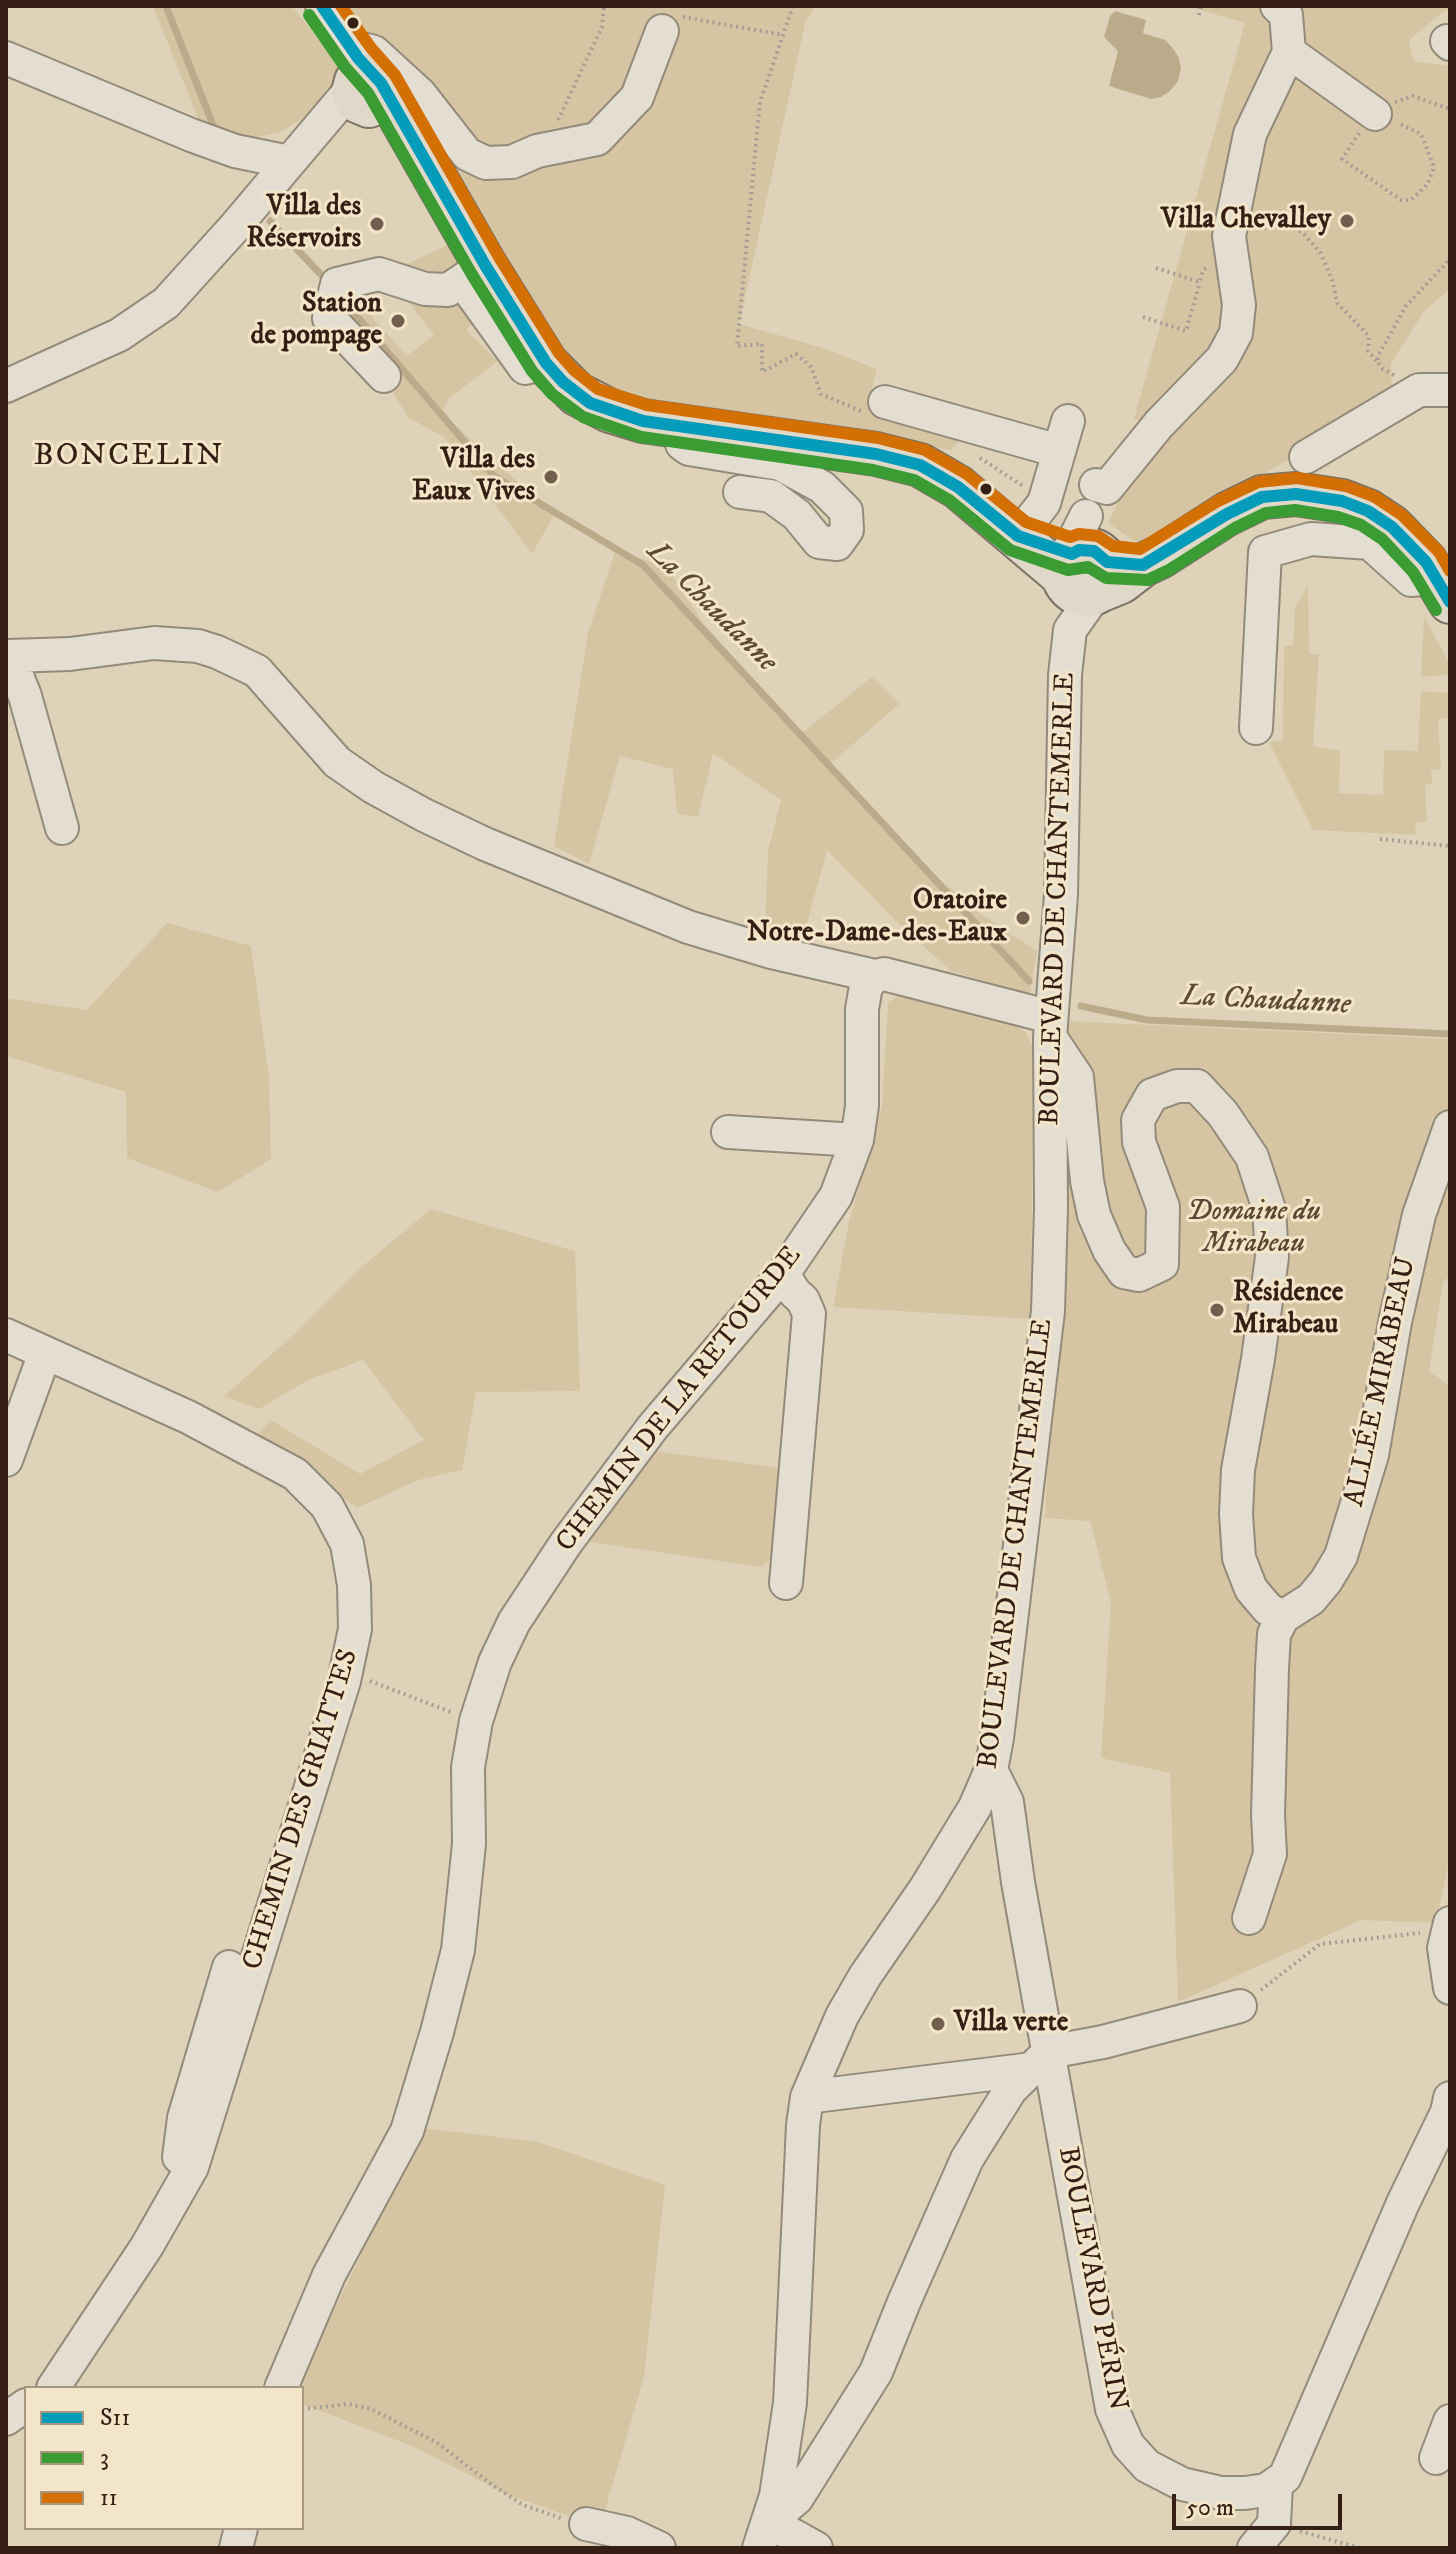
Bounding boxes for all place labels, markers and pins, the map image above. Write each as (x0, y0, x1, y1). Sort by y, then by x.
unlabelled marker (345, 15, 361, 31)
place label: Villa des Réservoirs (246, 191, 361, 257)
place label: Villa Chevalley (1161, 204, 1331, 238)
marker: Villa Chevalley (1338, 212, 1356, 230)
marker: Villa des Réservoirs (368, 215, 386, 233)
place label: Station de pompage (251, 288, 382, 354)
marker: Station de pompage (389, 312, 407, 330)
place label: Villa des Eaux Vives (412, 444, 535, 510)
marker: Villa des Eaux Vives (542, 468, 560, 486)
unlabelled marker (978, 481, 994, 497)
place label: Oratoire Notre-Dame-des-Eaux (747, 885, 1007, 951)
marker: Oratoire Notre-Dame-des-Eaux (1014, 909, 1032, 927)
place label: Résidence Mirabeau (1233, 1277, 1343, 1343)
marker: Résidence Mirabeau (1208, 1301, 1226, 1319)
place label: Villa verte (954, 2007, 1068, 2041)
marker: Villa verte (929, 2015, 947, 2033)

